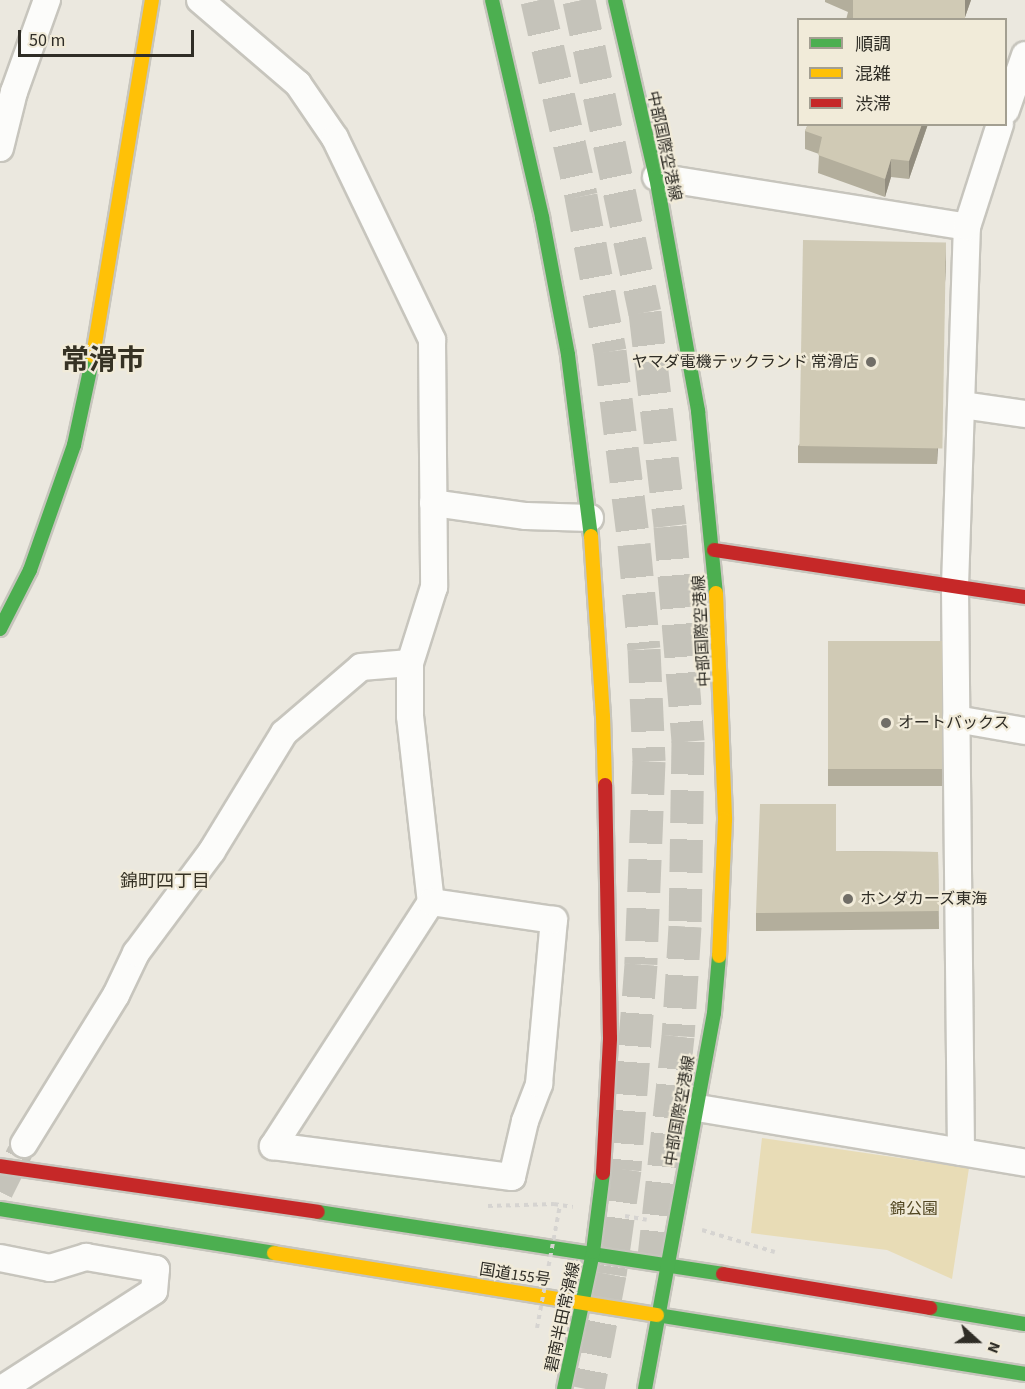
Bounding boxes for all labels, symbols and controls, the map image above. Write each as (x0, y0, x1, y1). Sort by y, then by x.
scale bar (21, 18, 196, 56)
legend (797, 18, 1007, 126)
text: 50 m (29, 28, 65, 53)
text: 順調 (855, 32, 891, 57)
text: 混雑 (855, 62, 891, 87)
street label: 中部国際空港線 (643, 89, 685, 203)
text: 渋滞 (855, 92, 891, 117)
district label: 常滑市 (61, 343, 145, 377)
place label: ヤマダ電機テックランド 常滑店 (632, 352, 859, 372)
marker: ヤマダ電機テックランド 常滑店 (864, 355, 878, 369)
street label: 中部国際空港線 (689, 575, 715, 687)
place label: オートバックス (898, 713, 1010, 733)
marker: オートバックス (879, 716, 893, 730)
district label: 錦町四丁目 (120, 871, 210, 893)
place label: ホンダカーズ東海 (860, 889, 988, 909)
marker: ホンダカーズ東海 (841, 892, 855, 906)
street label: 中部国際空港線 (661, 1054, 699, 1168)
park label: 錦公園 (890, 1199, 938, 1219)
street label: 国道155号 (478, 1260, 552, 1290)
street label: 碧南半田常滑線 (542, 1260, 584, 1374)
north arrow (947, 1311, 1007, 1371)
text: N (982, 1339, 1006, 1356)

